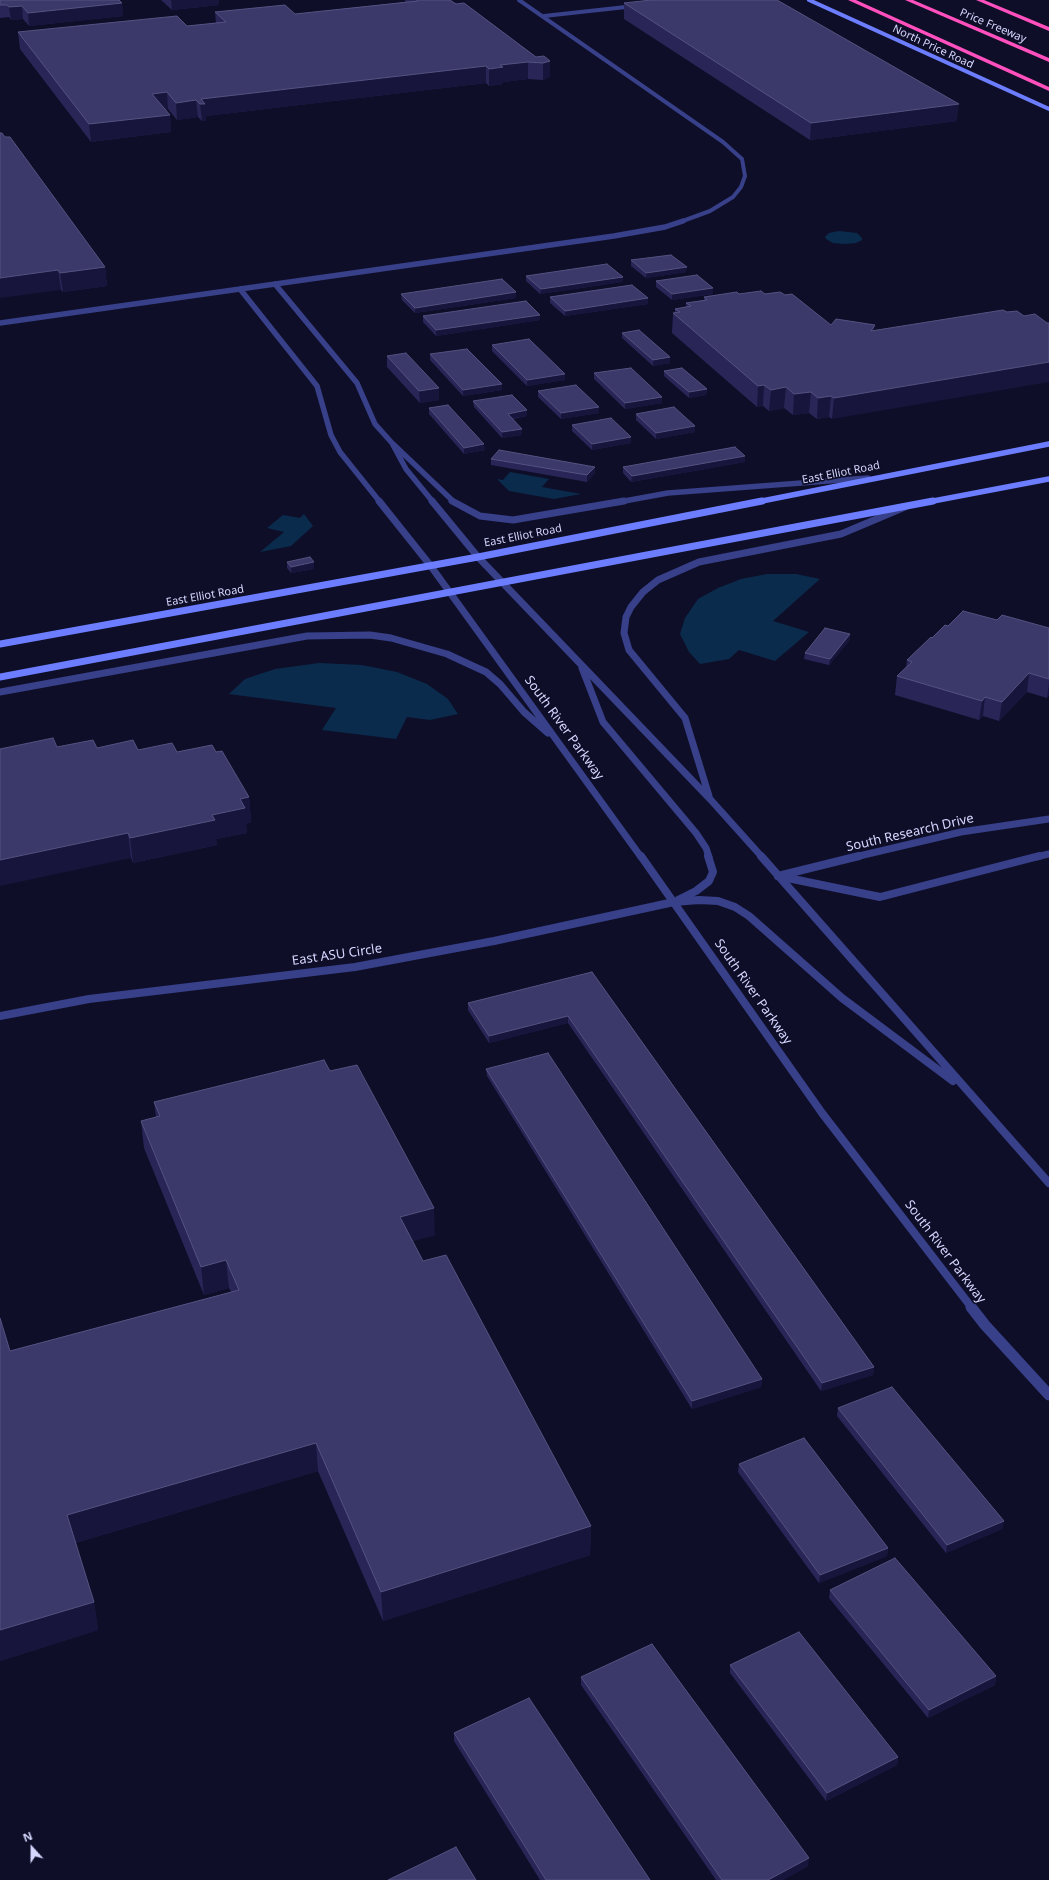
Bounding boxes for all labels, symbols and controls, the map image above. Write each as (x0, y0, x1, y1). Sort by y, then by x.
street label: Price Freeway (958, 6, 1028, 46)
street label: North Price Road (890, 22, 976, 72)
street label: East Elliot Road (801, 459, 881, 487)
street label: East Elliot Road (483, 522, 563, 550)
street label: East Elliot Road (165, 583, 245, 609)
street label: South River Parkway (521, 673, 607, 783)
street label: South Research Drive (845, 811, 975, 855)
street label: South River Parkway (711, 936, 795, 1048)
street label: East ASU Circle (291, 941, 383, 969)
street label: South River Parkway (901, 1197, 989, 1307)
north arrow (12, 1828, 52, 1868)
text: N (21, 1828, 34, 1845)

